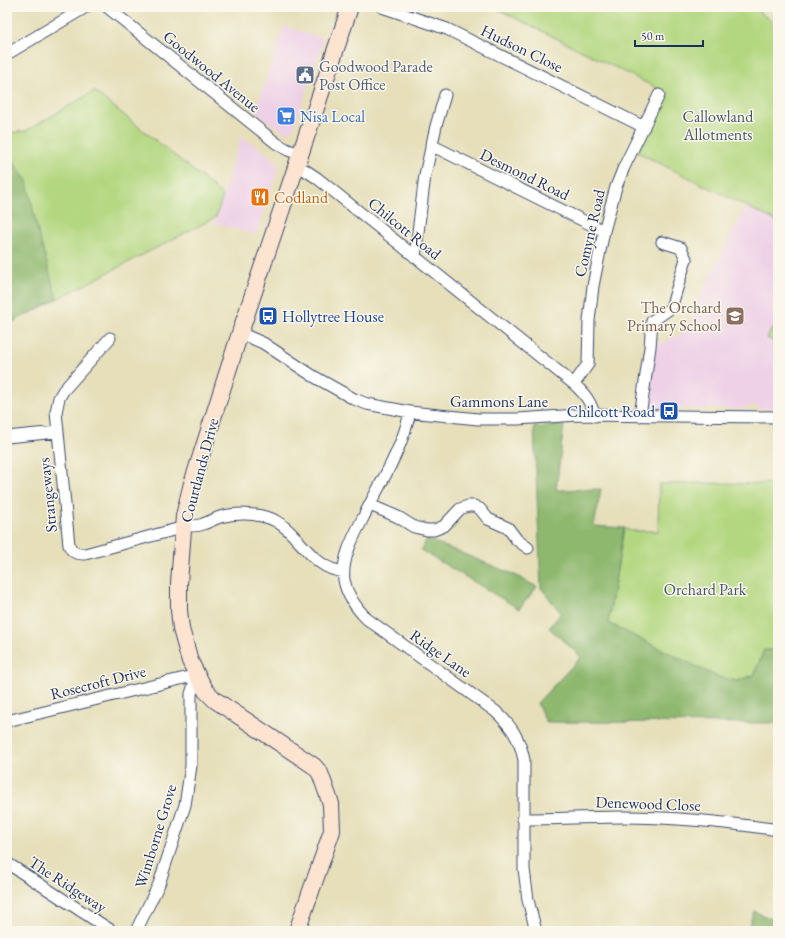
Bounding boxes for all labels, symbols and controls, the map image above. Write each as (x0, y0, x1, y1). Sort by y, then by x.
street label: Hudson Close (477, 20, 566, 77)
scale bar (635, 22, 703, 48)
street label: Goodwood Avenue (159, 26, 265, 117)
text: 50 m (641, 28, 665, 44)
place label: Goodwood Parade Post Office (319, 56, 433, 95)
public building icon: Goodwood Parade Post Office (294, 64, 316, 86)
supermarket icon: Nisa Local (275, 105, 297, 127)
place label: Nisa Local (300, 106, 365, 127)
park label: Callowland Allotments (682, 106, 754, 145)
street label: Desmond Road (477, 144, 574, 206)
restaurant icon: Codland (249, 186, 271, 208)
street label: Comyne Road (569, 186, 610, 279)
place label: Codland (274, 187, 329, 208)
street label: Chilcott Road (364, 192, 446, 265)
place label: The Orchard Primary School (627, 297, 722, 336)
bus stop icon: Hollytree House (257, 305, 279, 327)
school or university icon: The Orchard Primary School (724, 305, 746, 327)
place label: Hollytree House (282, 306, 384, 327)
street label: Gammons Lane (450, 391, 548, 412)
bus stop icon: Chilcott Road (658, 400, 680, 422)
place label: Chilcott Road (567, 401, 656, 422)
street label: Courtlands Drive (175, 416, 224, 525)
street label: Strangeways (33, 457, 62, 533)
park label: Orchard Park (664, 579, 747, 600)
street label: Ridge Lane (406, 625, 476, 682)
street label: Rosecroft Drive (48, 660, 148, 704)
street label: Wimborne Grove (130, 782, 181, 891)
street label: Denewood Close (595, 791, 701, 816)
street label: The Ridgeway (25, 851, 112, 918)

